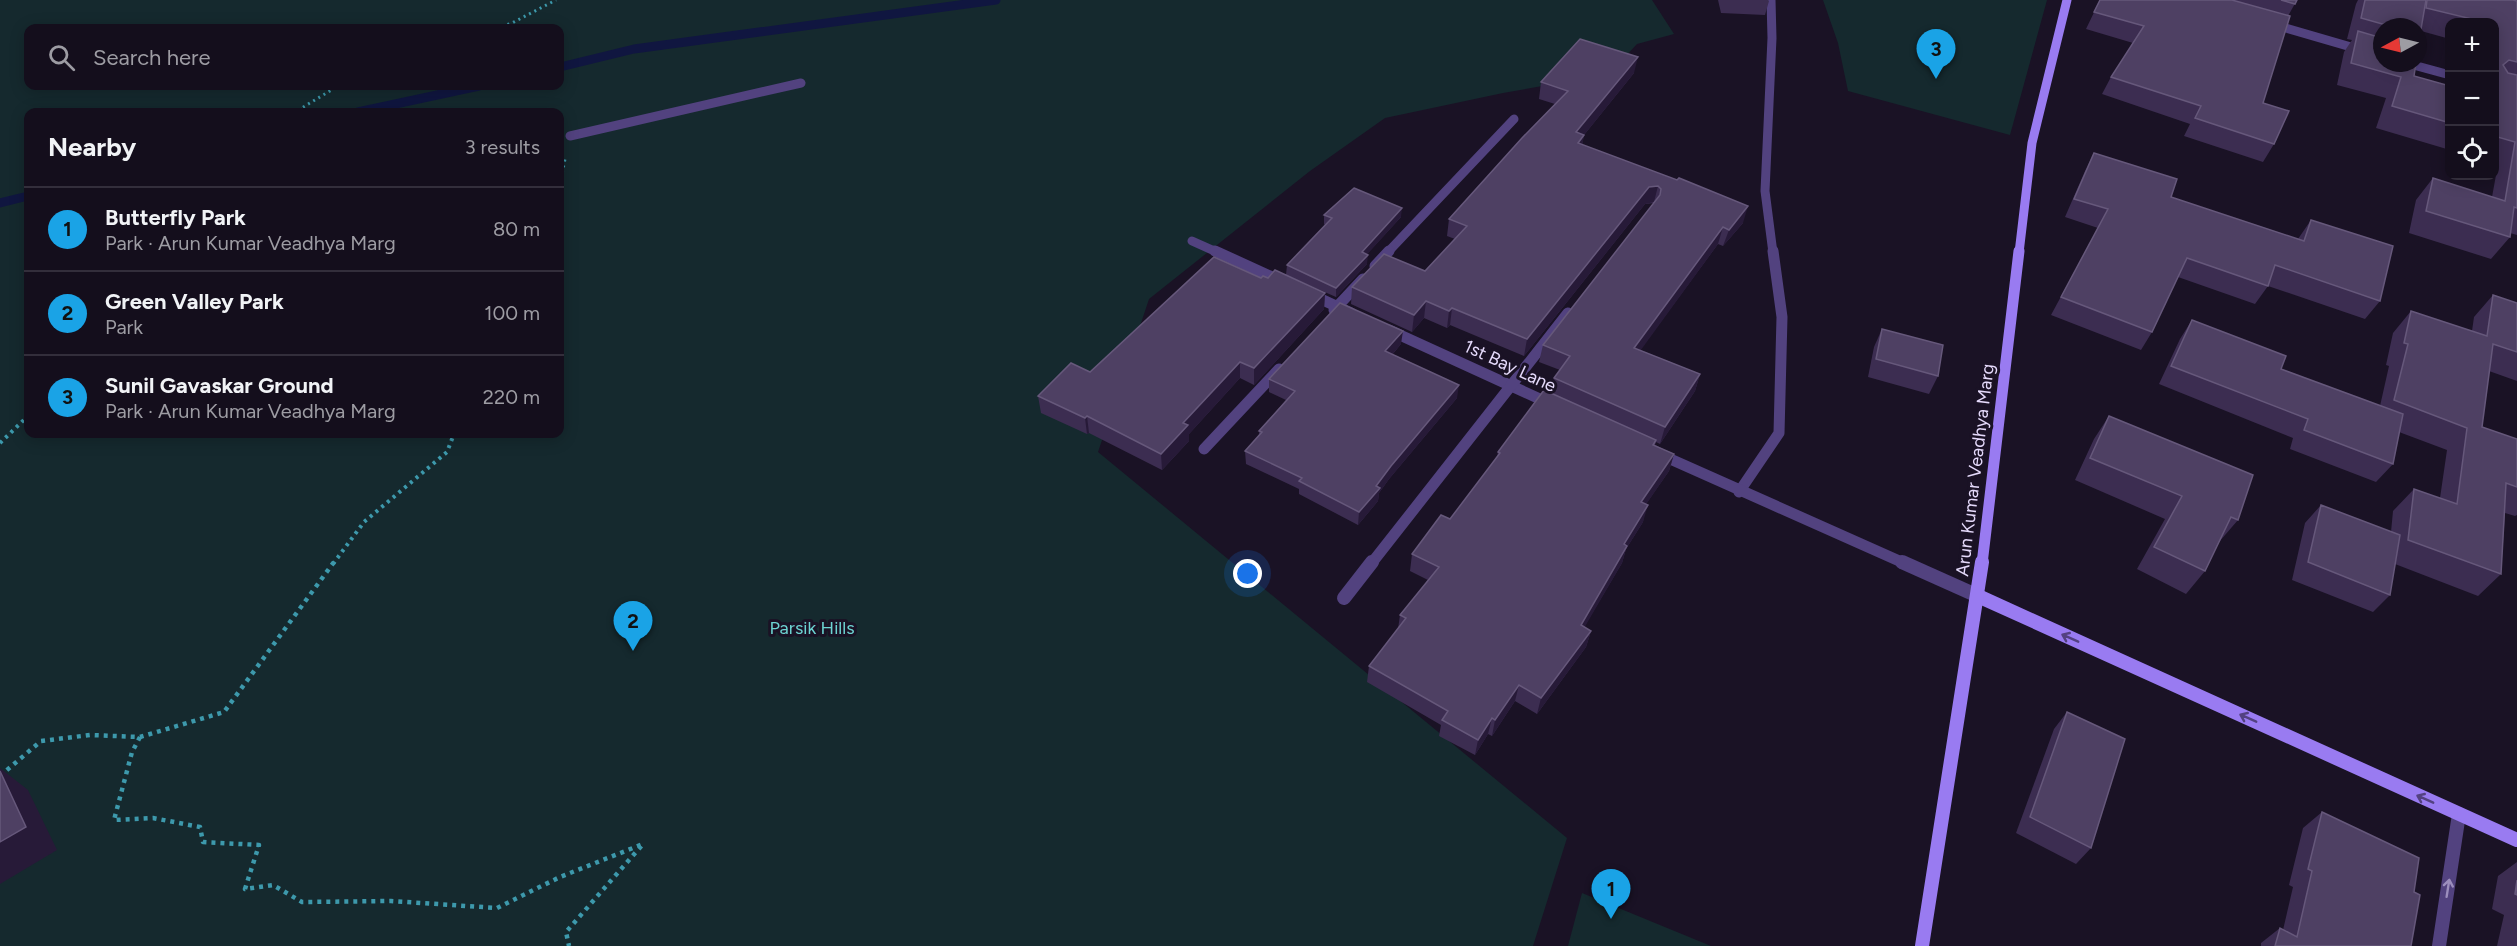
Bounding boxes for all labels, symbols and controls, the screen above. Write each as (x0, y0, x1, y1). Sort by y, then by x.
north arrow (2373, 18, 2427, 72)
map controls (2445, 18, 2499, 180)
button: + (2445, 18, 2499, 72)
search box (24, 24, 564, 90)
pin: 3 (1916, 29, 1956, 79)
icon: search (45, 41, 78, 74)
text: Search here (93, 44, 211, 71)
button: − (2445, 72, 2499, 126)
button: locate (2445, 126, 2499, 180)
text: Nearby (48, 131, 136, 163)
text: 3 results (465, 135, 540, 159)
text: Butterfly Park (105, 204, 246, 231)
text: 1 (63, 217, 72, 241)
text: 80 m (493, 217, 540, 241)
text: Park · Arun Kumar Veadhya Marg (105, 231, 396, 255)
text: Green Valley Park (105, 288, 284, 315)
text: 2 (62, 301, 73, 325)
text: 100 m (484, 301, 540, 325)
text: Park (105, 315, 143, 339)
street label: 1st Bay Lane (1460, 335, 1560, 397)
street label: Arun Kumar Veadhya Marg (1951, 362, 1999, 578)
text: Sunil Gavaskar Ground (105, 372, 334, 399)
text: 3 (62, 385, 73, 409)
text: 220 m (483, 385, 540, 409)
text: Park · Arun Kumar Veadhya Marg (105, 399, 396, 423)
your location (1233, 559, 1262, 588)
pin: 2 (614, 602, 652, 651)
park label: Parsik Hills (769, 617, 855, 639)
one-way arrow (2062, 632, 2080, 643)
one-way arrow (2239, 712, 2257, 724)
one-way arrow (2417, 793, 2435, 804)
pin: 1 (1592, 870, 1630, 919)
one-way arrow (2443, 879, 2454, 899)

